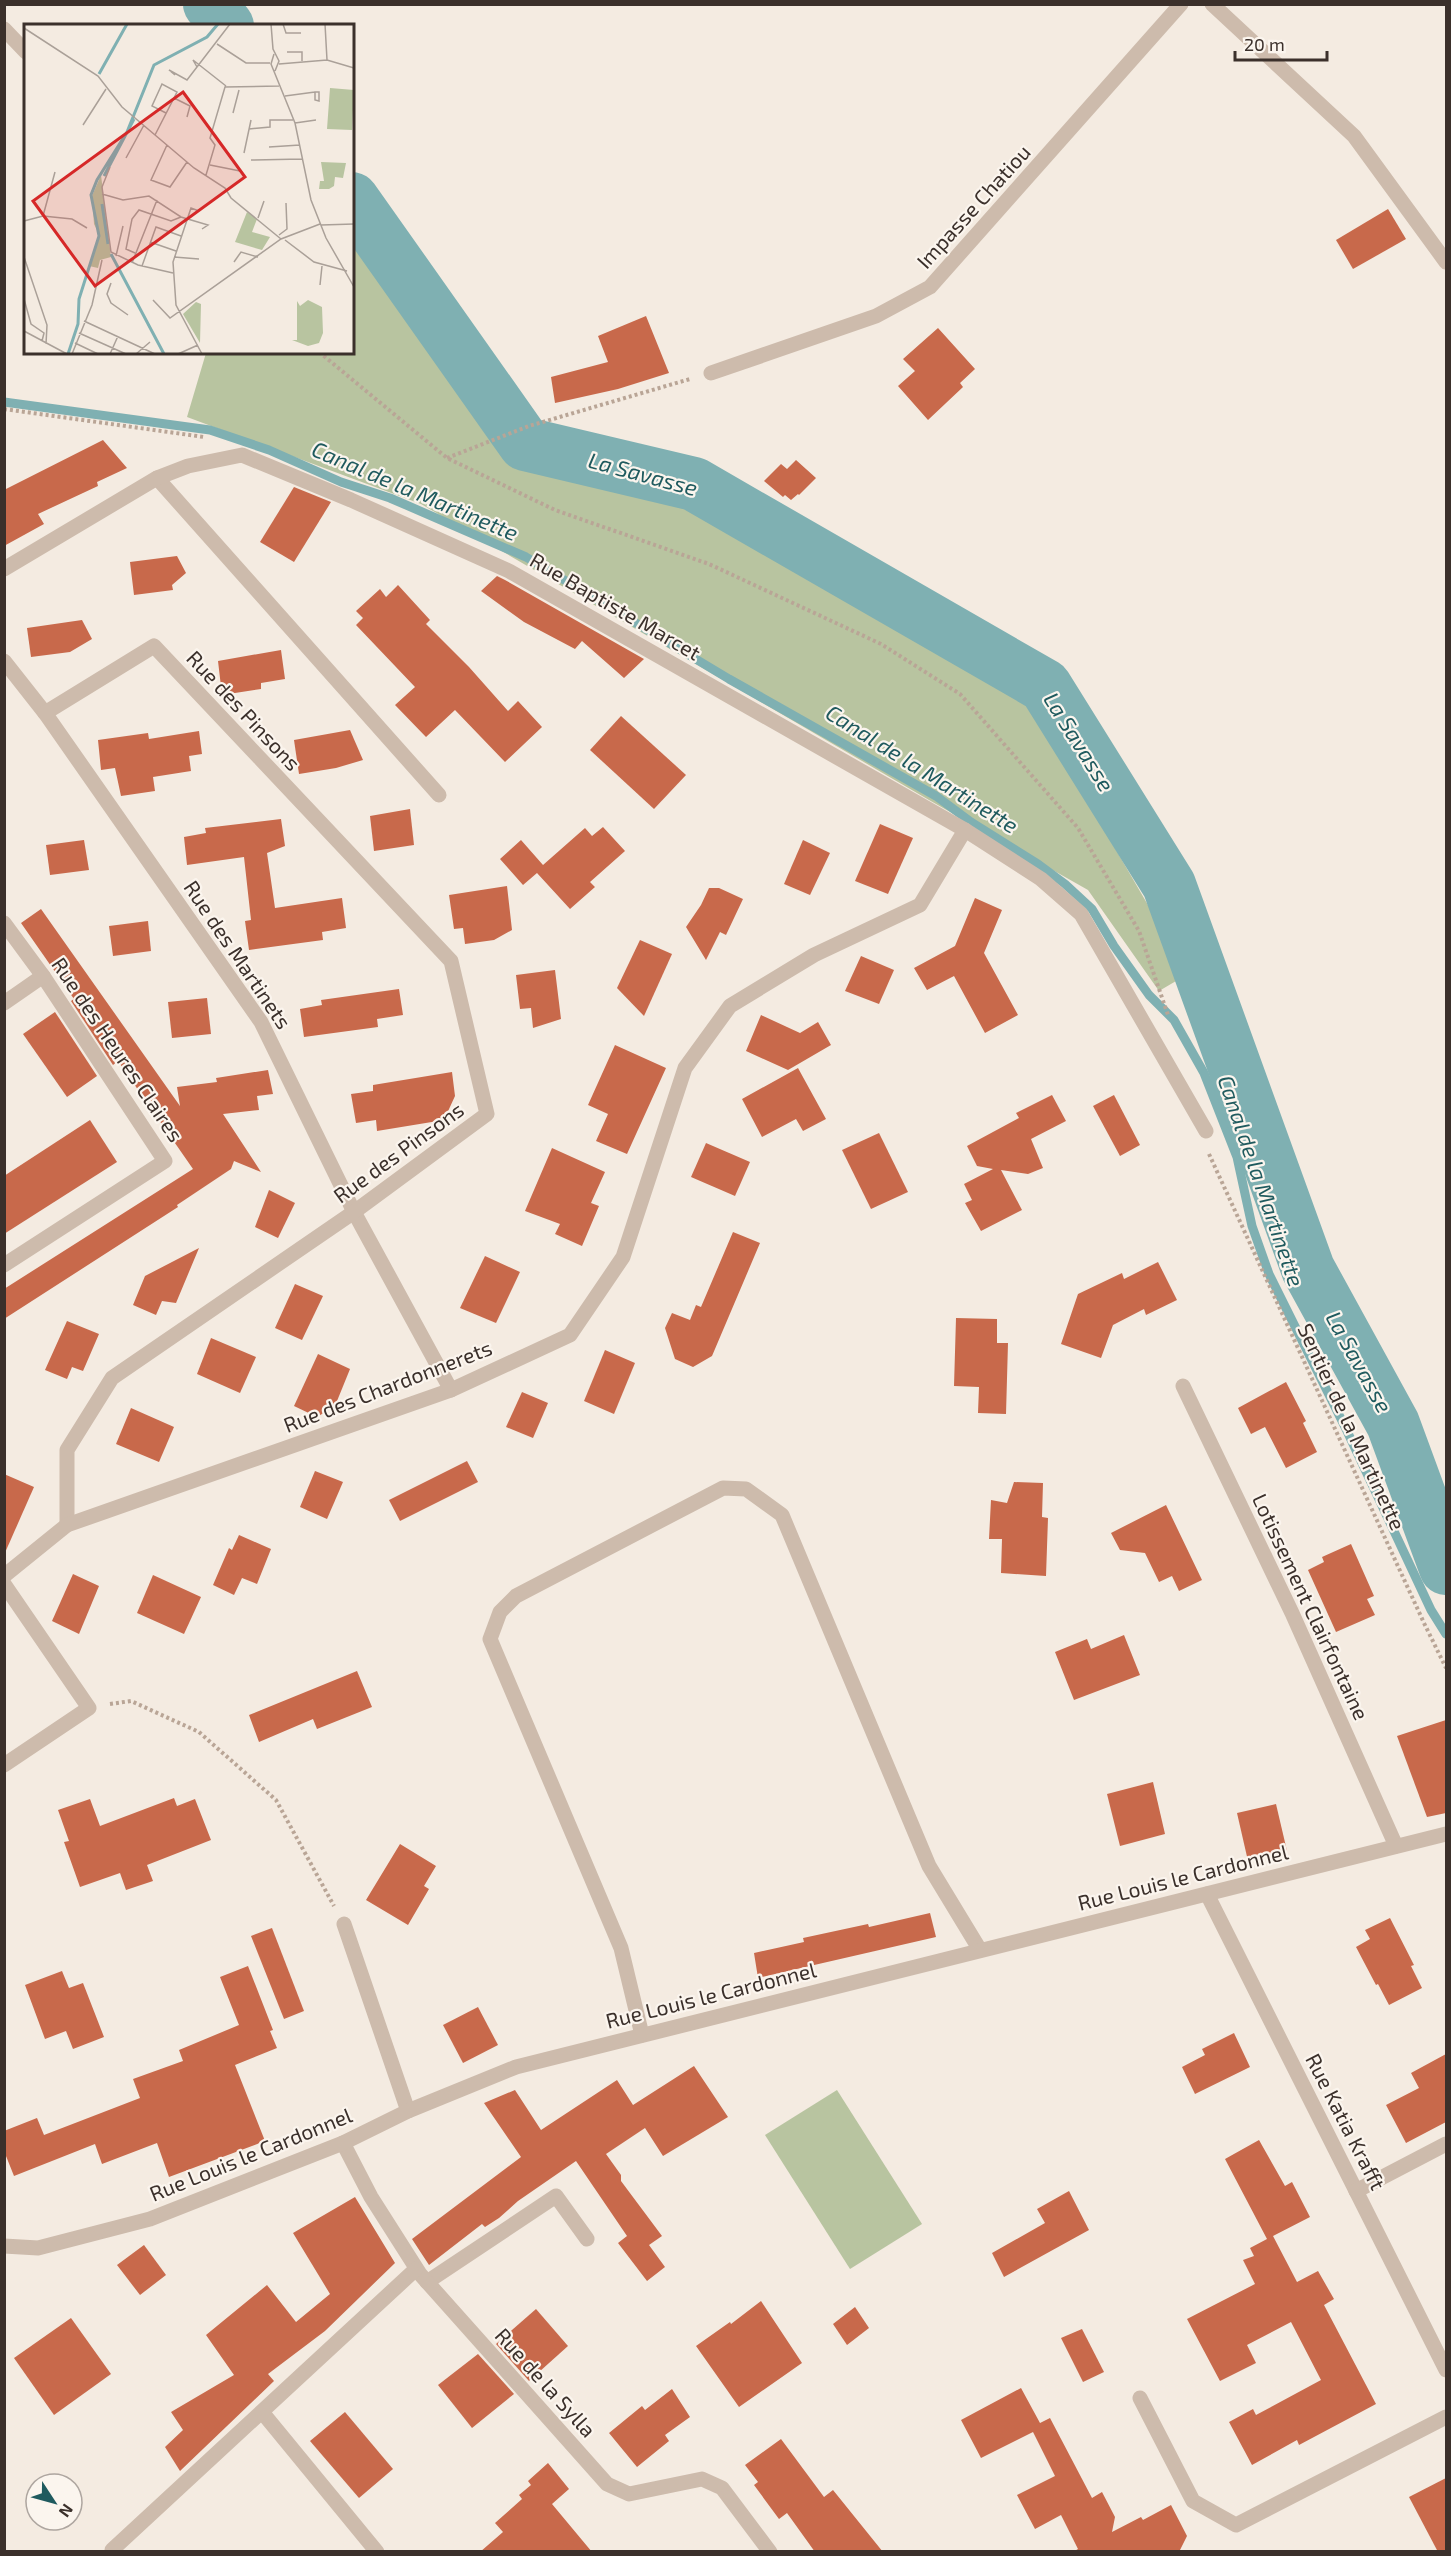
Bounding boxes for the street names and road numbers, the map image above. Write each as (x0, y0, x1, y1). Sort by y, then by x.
street label: Impasse Chatiou (911, 139, 1035, 273)
street label: Rue Baptiste Marcet (526, 547, 706, 665)
street label: Rue des Pinsons (182, 645, 306, 775)
street label: Rue des Martinets (179, 875, 297, 1033)
street label: Rue des Heures Claires (47, 952, 189, 1146)
street label: Rue des Pinsons (328, 1096, 468, 1207)
street label: Sentier de la Martinette (1293, 1319, 1411, 1534)
street label: Rue des Chardonnerets (280, 1334, 495, 1437)
street label: Lotissement Clairfontaine (1248, 1489, 1375, 1723)
street label: Rue Louis le Cardonnel (1075, 1838, 1291, 1915)
street label: Rue Louis le Cardonnel (603, 1956, 819, 2033)
street label: Rue Katia Krafft (1301, 2049, 1391, 2194)
street label: Rue Louis le Cardonnel (146, 2101, 356, 2206)
street label: Rue de la Sylla (491, 2322, 602, 2442)

